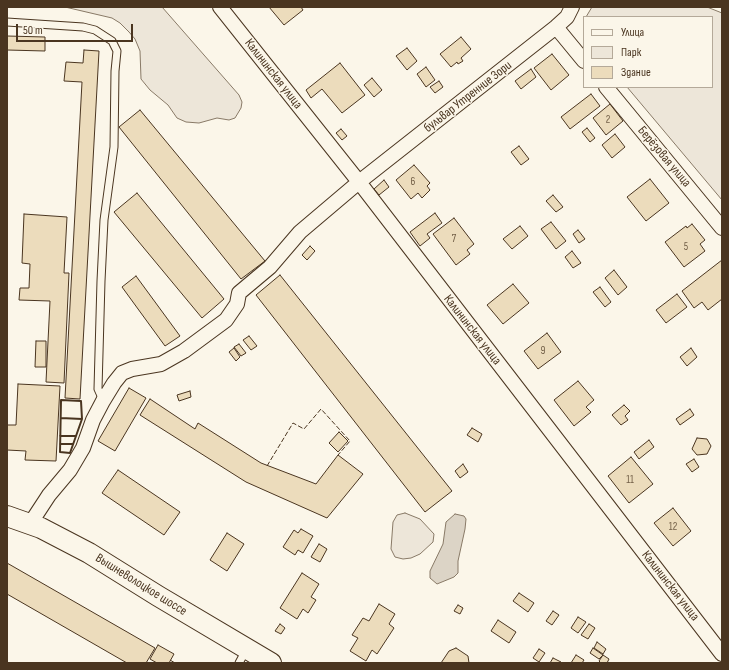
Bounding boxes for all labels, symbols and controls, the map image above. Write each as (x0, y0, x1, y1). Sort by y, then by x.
scale bar (18, 16, 135, 42)
legend (583, 16, 713, 88)
text: 50 m (23, 23, 43, 38)
text: Улица (621, 25, 644, 40)
street label: Калининская улица (241, 36, 305, 112)
text: Парк (621, 45, 641, 60)
street label: бульвар Утренние Зори (421, 58, 515, 136)
text: Здание (621, 65, 651, 80)
house number: 2 (606, 113, 610, 127)
street label: Берёзовая улица (634, 123, 694, 191)
house number: 6 (411, 175, 415, 189)
house number: 7 (452, 232, 456, 246)
house number: 5 (684, 240, 688, 254)
street label: Калининская улица (440, 292, 504, 368)
house number: 9 (541, 344, 545, 358)
house number: 11 (626, 473, 634, 487)
house number: 12 (669, 520, 677, 534)
street label: Калининская улица (638, 548, 702, 624)
street label: Вышневолоцкое шоссе (92, 551, 190, 619)

